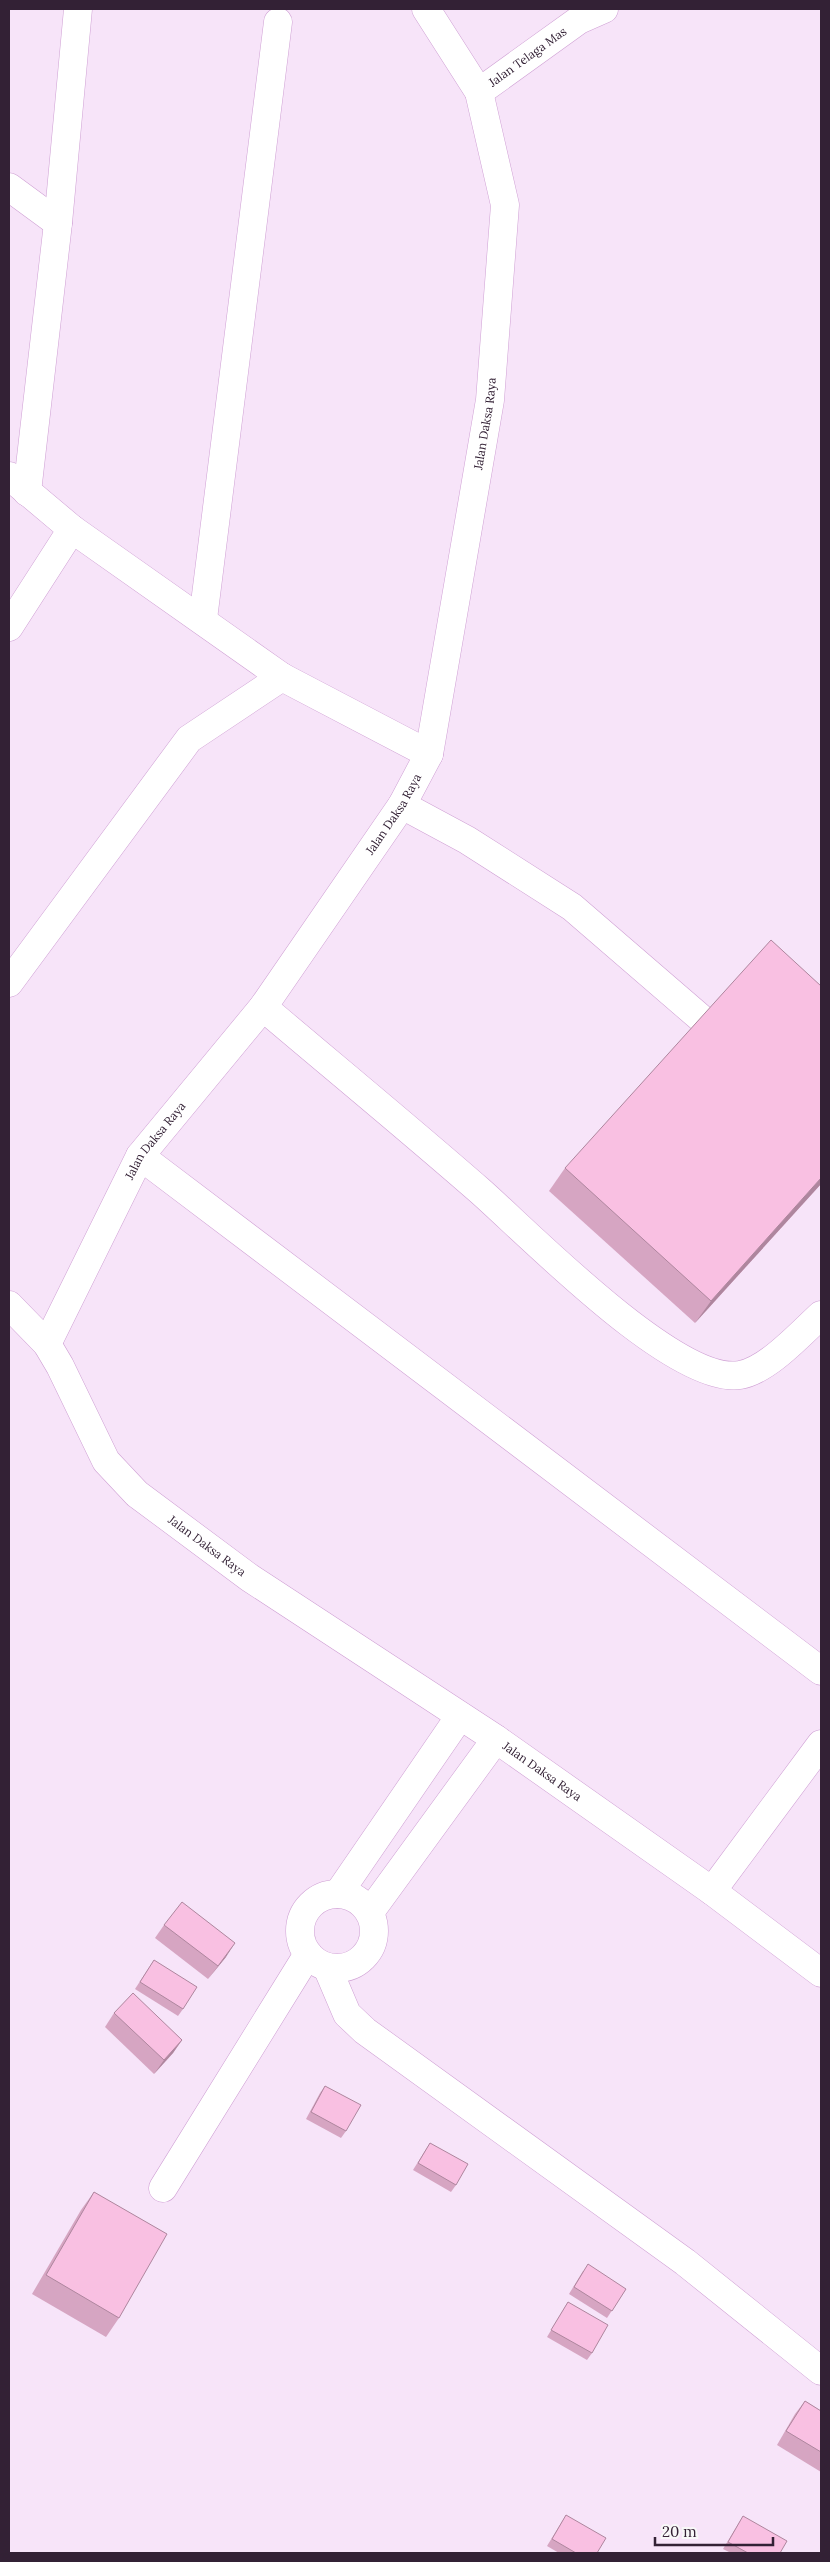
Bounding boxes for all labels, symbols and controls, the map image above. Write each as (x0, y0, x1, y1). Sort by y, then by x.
street label: Jalan Telaga Mas (485, 23, 570, 90)
street label: Jalan Daksa Raya (470, 377, 499, 472)
street label: Jalan Daksa Raya (362, 771, 424, 858)
street label: Jalan Daksa Raya (121, 1099, 189, 1183)
street label: Jalan Daksa Raya (165, 1511, 249, 1579)
street label: Jalan Daksa Raya (499, 1738, 585, 1804)
scale bar (655, 2514, 772, 2546)
text: 20 m (662, 2522, 697, 2541)

